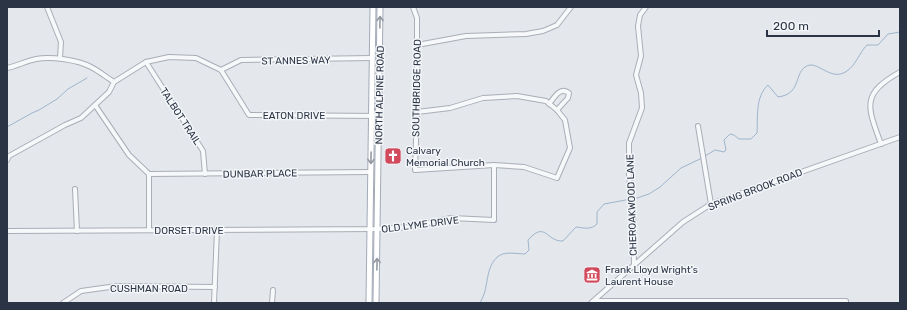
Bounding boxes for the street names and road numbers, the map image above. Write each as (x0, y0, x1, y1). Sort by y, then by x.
street label: SOUTHBRIDGE ROAD (410, 39, 424, 137)
street label: NORTH ALPINE ROAD (373, 45, 387, 145)
street label: ST ANNES WAY (261, 54, 331, 68)
street label: TALBOT TRAIL (157, 86, 203, 148)
street label: EATON DRIVE (263, 110, 325, 122)
street label: CHEROAKWOOD LANE (624, 154, 640, 256)
street label: SPRING BROOK ROAD (707, 166, 804, 213)
street label: DUNBAR PLACE (223, 167, 297, 181)
street label: OLD LYME DRIVE (381, 214, 460, 236)
street label: DORSET DRIVE (154, 225, 224, 237)
street label: CUSHMAN ROAD (110, 283, 188, 295)

